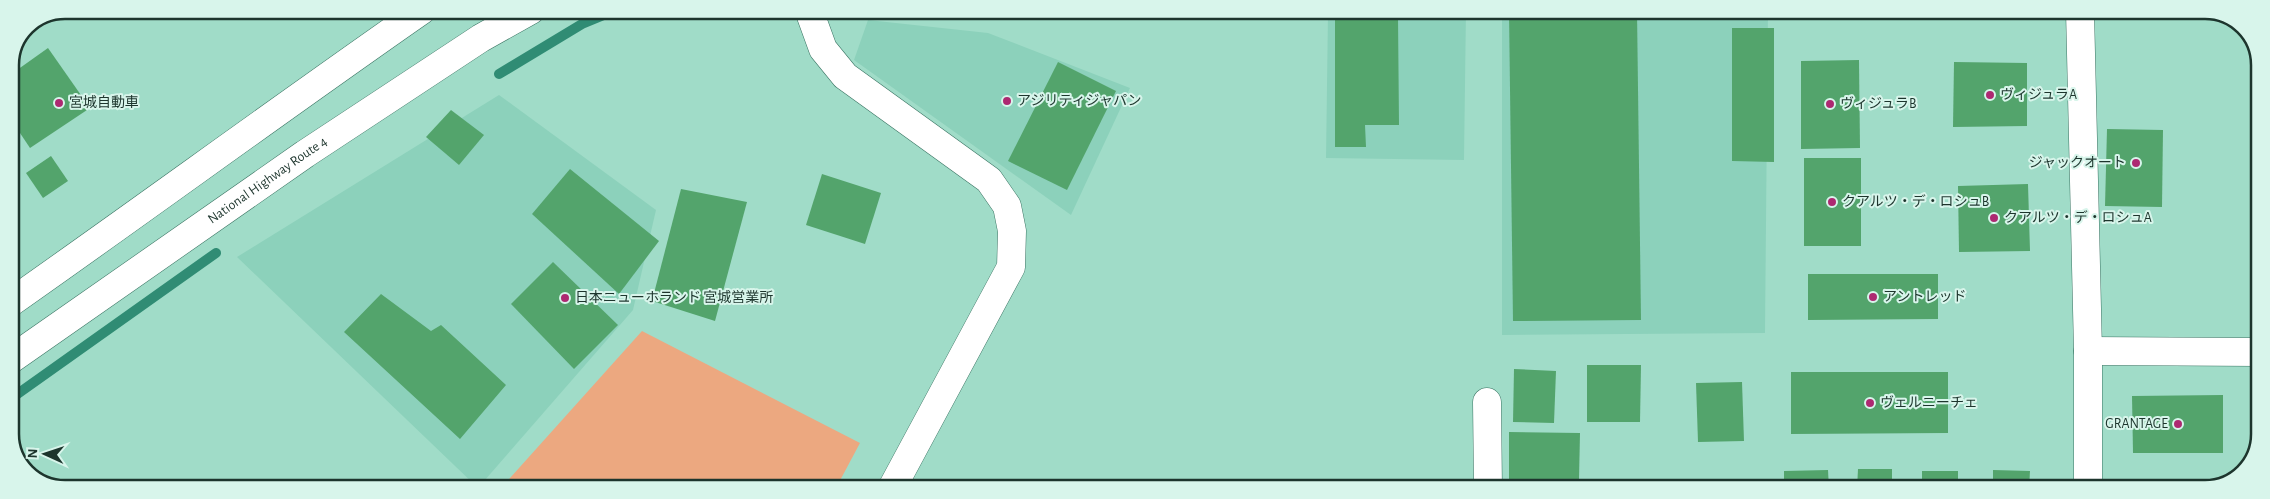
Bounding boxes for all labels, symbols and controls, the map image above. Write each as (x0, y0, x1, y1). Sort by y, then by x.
place label: ヴィジュラA (2000, 87, 2077, 102)
marker: ヴィジュラA (1984, 89, 1996, 101)
place label: アジリティジャパン (1017, 93, 1142, 108)
place label: 宮城自動車 (69, 95, 139, 110)
marker: アジリティジャパン (1001, 95, 1013, 107)
place label: ヴィジュラB (1840, 96, 1917, 111)
marker: 宮城自動車 (53, 97, 65, 109)
marker: ヴィジュラB (1824, 98, 1836, 110)
street label: National Highway Route 4 (205, 134, 330, 226)
place label: ジャックオート (2029, 155, 2126, 170)
marker: ジャックオート (2130, 157, 2142, 169)
place label: クアルツ・デ・ロシュB (1842, 194, 1989, 209)
marker: クアルツ・デ・ロシュB (1826, 196, 1838, 208)
place label: クアルツ・デ・ロシュA (2004, 210, 2152, 225)
marker: クアルツ・デ・ロシュA (1988, 212, 2000, 224)
place label: 日本ニューホランド 宮城営業所 (575, 290, 773, 305)
place label: アントレッド (1883, 290, 1966, 304)
marker: アントレッド (1867, 291, 1879, 303)
marker: 日本ニューホランド 宮城営業所 (559, 292, 571, 304)
place label: ヴェルニーチェ (1880, 395, 1978, 410)
marker: ヴェルニーチェ (1864, 397, 1876, 409)
place label: GRANTAGE (2105, 417, 2168, 431)
marker: GRANTAGE (2172, 418, 2184, 430)
north arrow (20, 429, 70, 479)
text: N (26, 448, 40, 459)

